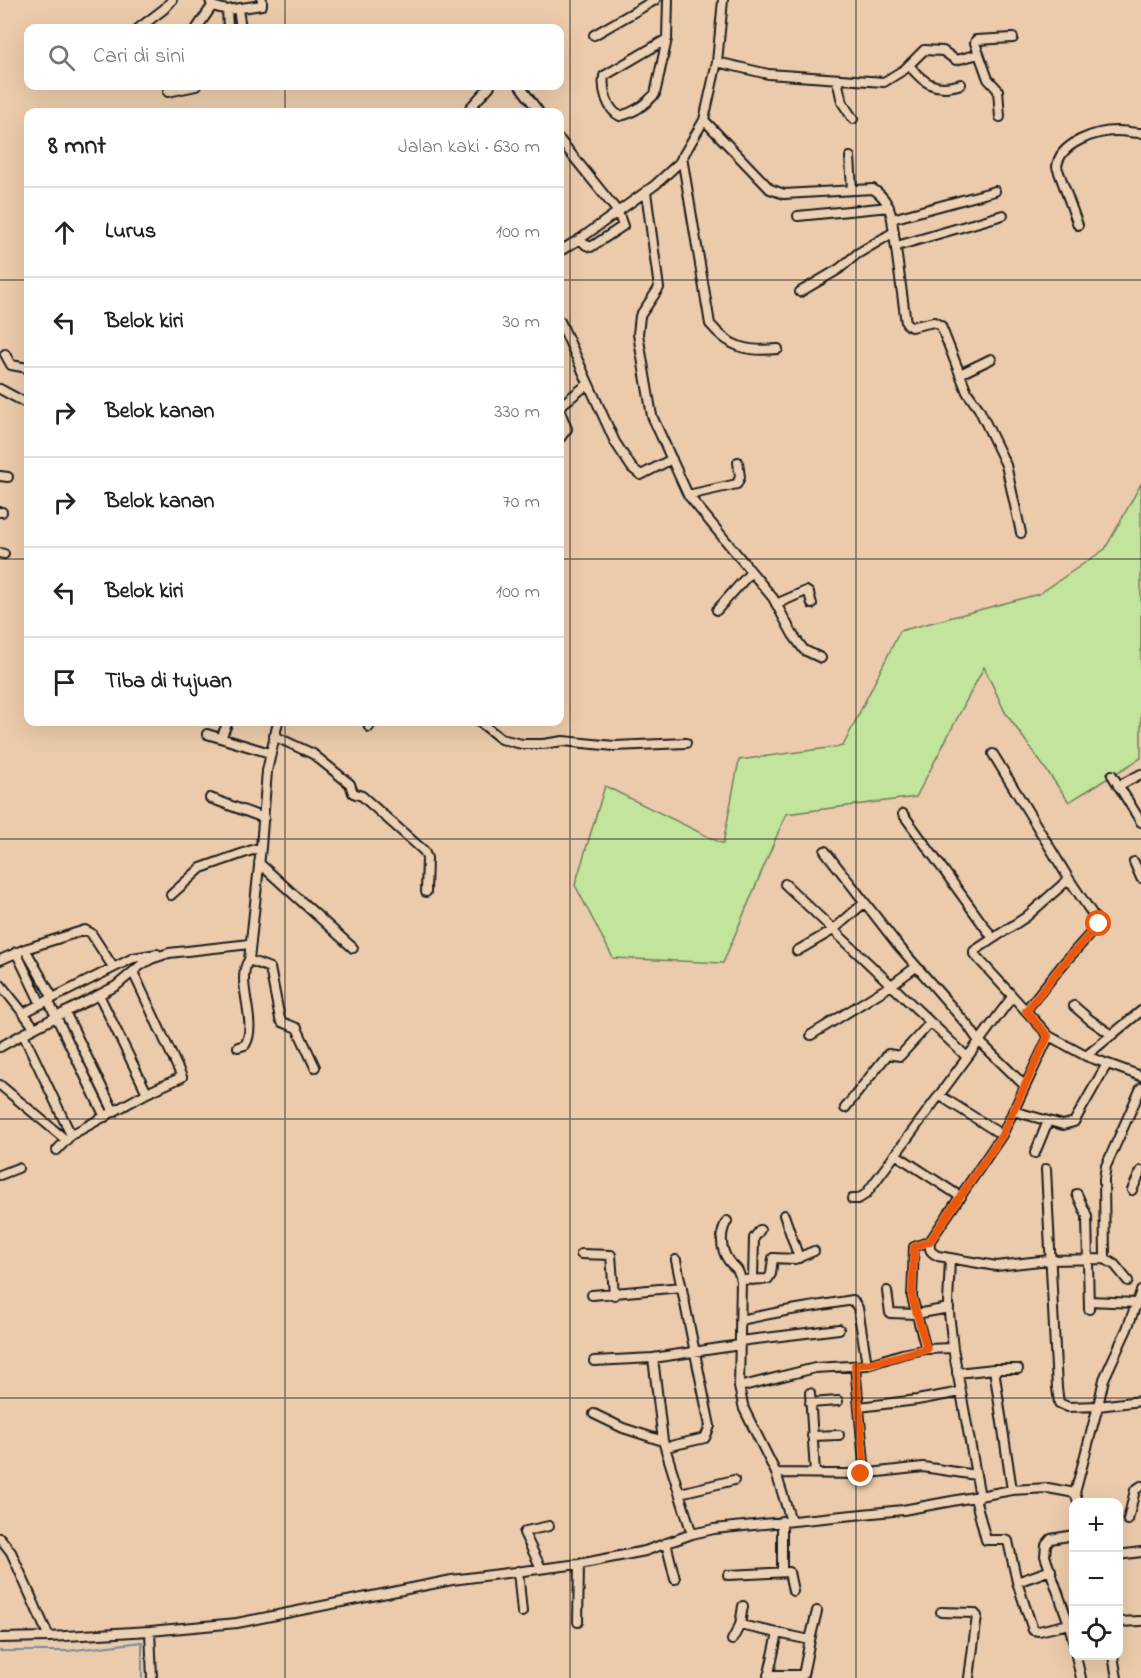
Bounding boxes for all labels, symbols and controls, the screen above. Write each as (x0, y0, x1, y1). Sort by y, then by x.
search box (24, 24, 564, 90)
icon: search (45, 41, 78, 74)
text: Cari di sini (93, 41, 185, 73)
text: 8 mnt (48, 128, 106, 166)
text: Jalan kaki · 630 m (398, 133, 540, 162)
icon: ahead (48, 216, 81, 249)
text: Lurus (105, 216, 156, 248)
text: 100 m (496, 218, 540, 247)
icon: left (48, 306, 81, 339)
text: Belok kiri (105, 306, 184, 338)
text: 30 m (503, 308, 540, 337)
icon: right (48, 396, 81, 429)
text: Belok kanan (105, 396, 214, 428)
text: 330 m (494, 398, 540, 427)
icon: right (48, 486, 81, 519)
text: Belok kanan (105, 486, 214, 518)
text: 70 m (503, 488, 540, 517)
icon: left (48, 576, 81, 609)
text: Belok kiri (105, 576, 184, 608)
text: 100 m (496, 578, 540, 607)
icon: arrive (48, 666, 81, 699)
text: Tiba di tujuan (105, 666, 232, 698)
route start (1085, 910, 1111, 936)
route end (847, 1460, 873, 1486)
map controls (1069, 1498, 1123, 1660)
button: + (1069, 1498, 1123, 1552)
button: − (1069, 1552, 1123, 1606)
button: locate (1069, 1606, 1123, 1660)

